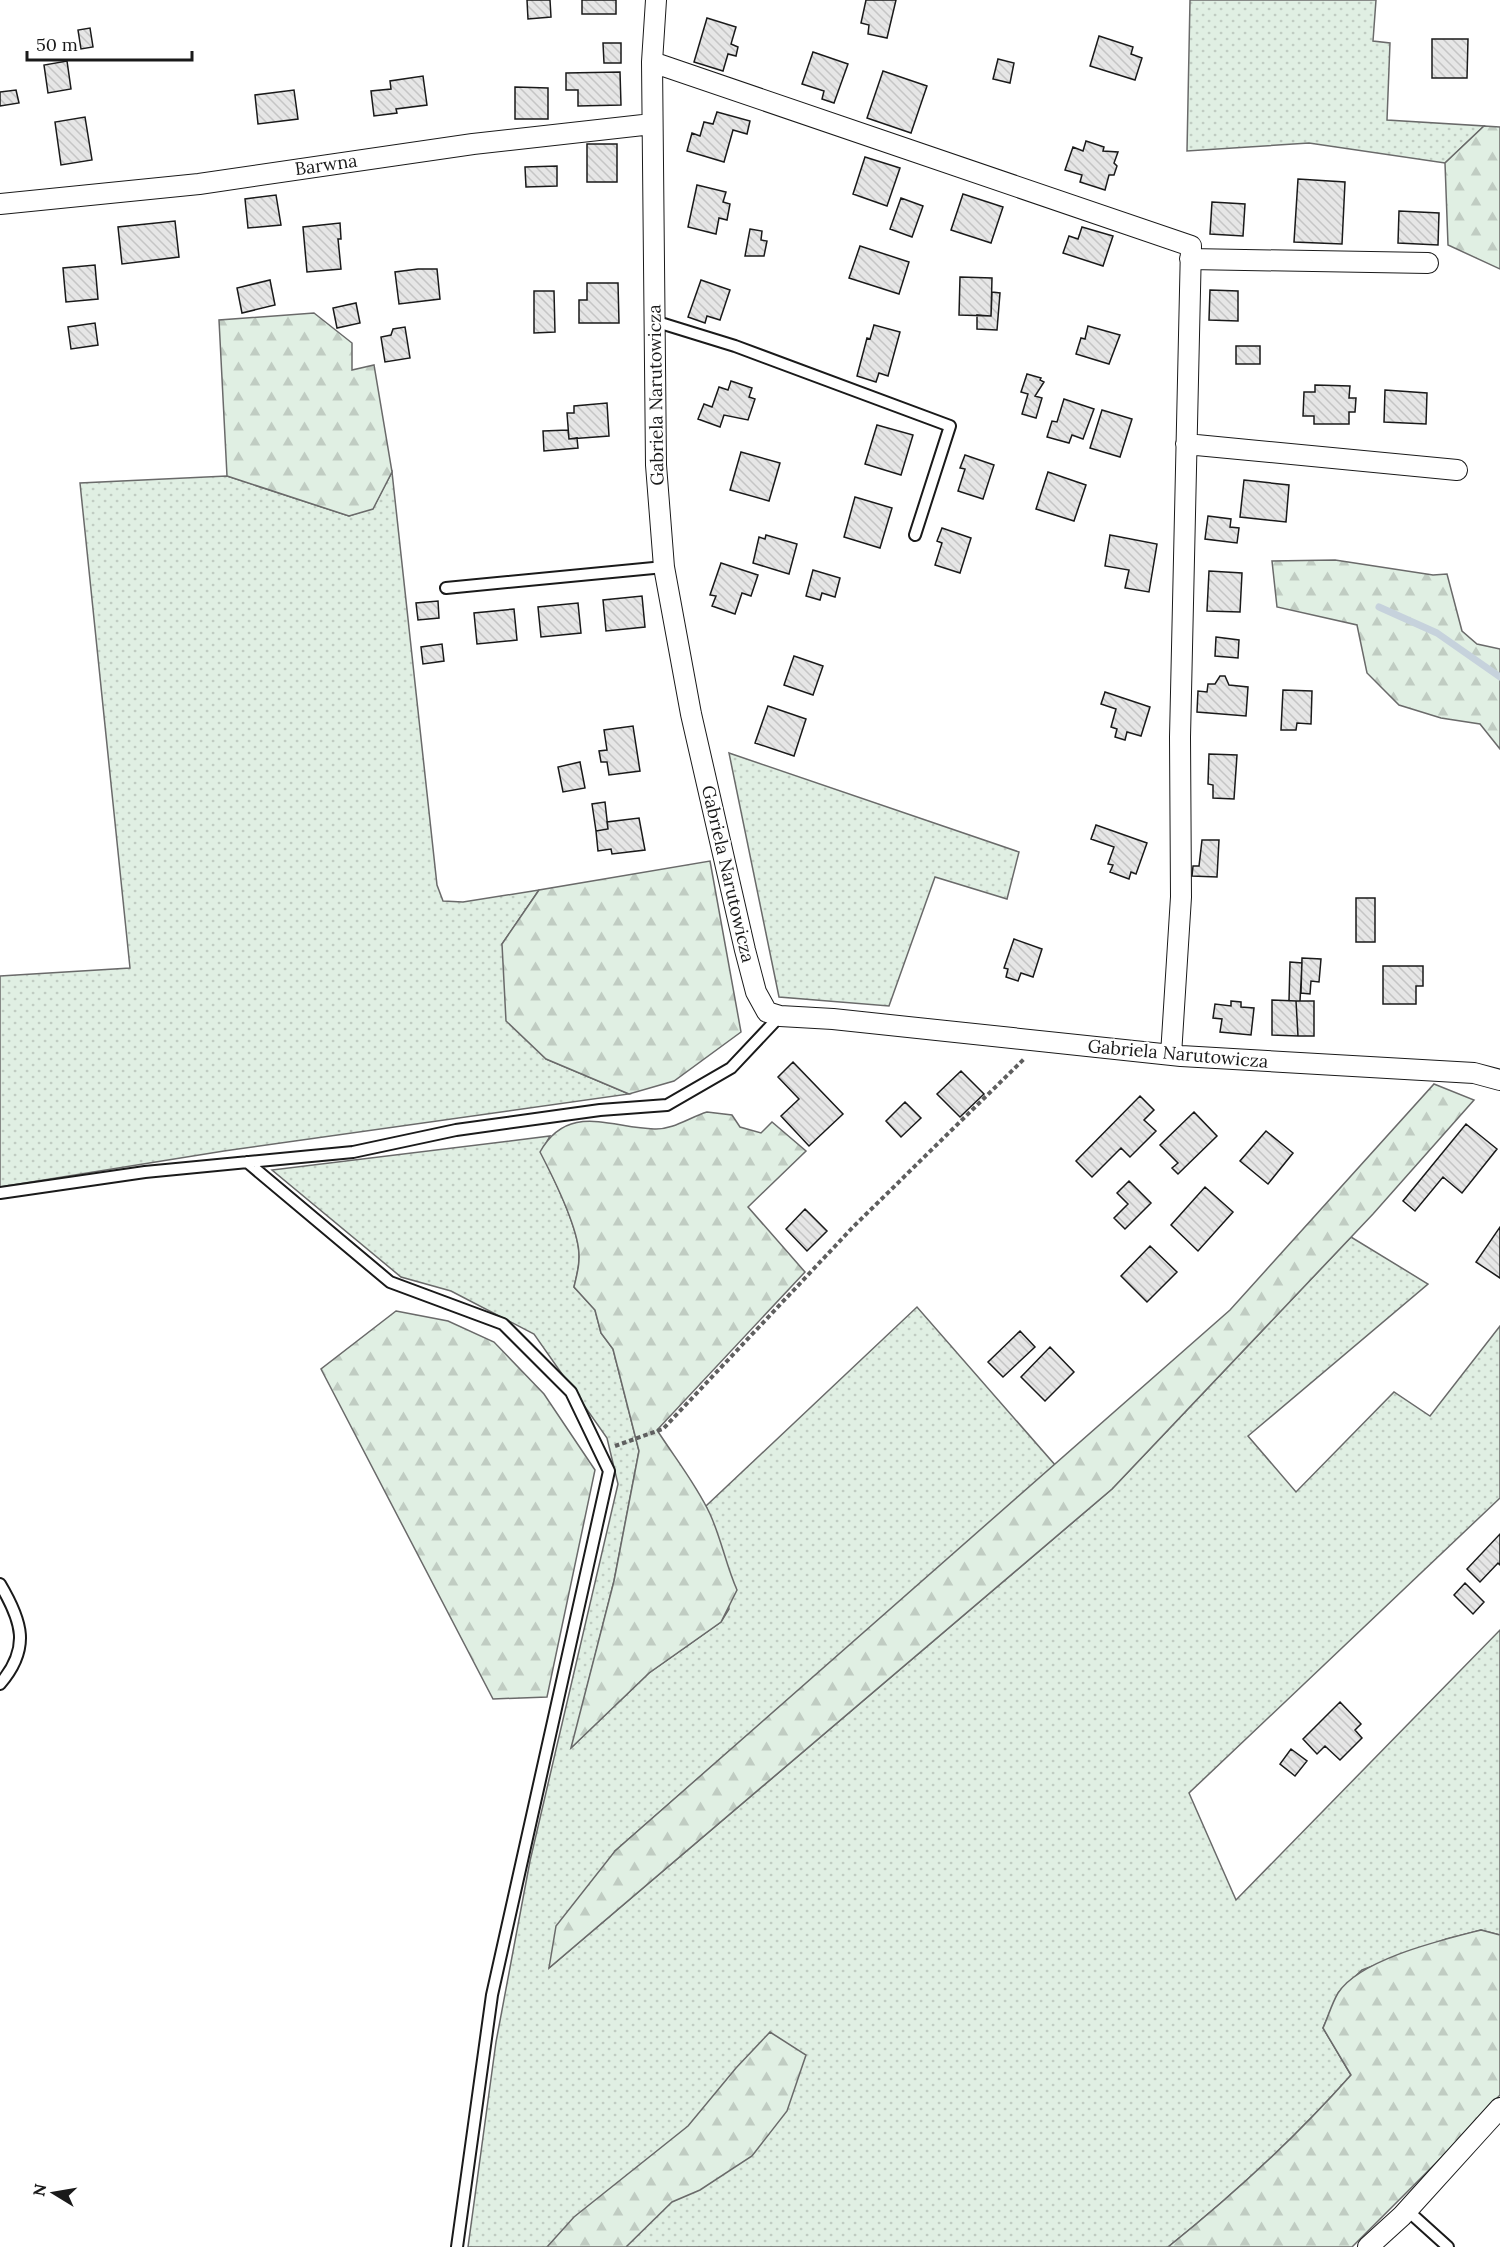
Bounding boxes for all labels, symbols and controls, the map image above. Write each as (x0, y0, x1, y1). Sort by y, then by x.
scale bar (27, 24, 192, 62)
text: 50 m (36, 33, 78, 56)
street label: Barwna (293, 149, 359, 180)
street label: Gabriela Narutowicza (642, 304, 669, 486)
street label: Gabriela Narutowicza (697, 783, 760, 965)
street label: Gabriela Narutowicza (1087, 1034, 1269, 1073)
north arrow (24, 2163, 84, 2223)
text: N (28, 2182, 50, 2198)

